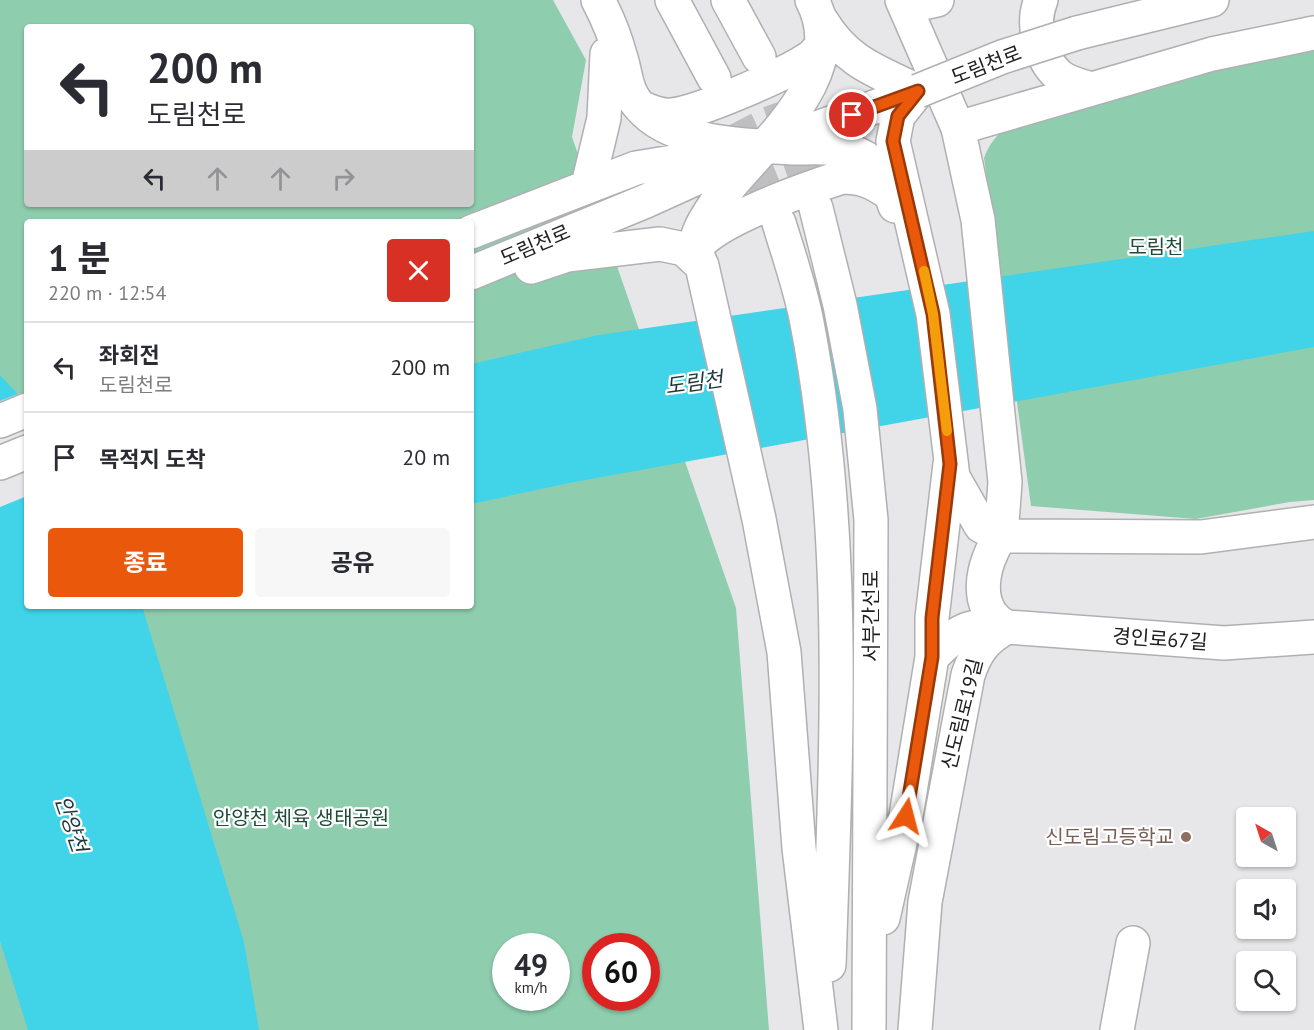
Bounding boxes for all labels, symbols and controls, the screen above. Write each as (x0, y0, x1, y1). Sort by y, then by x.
text: 200 m (147, 40, 263, 95)
street label: 도림천로 (947, 40, 1025, 90)
icon: left (48, 48, 126, 126)
pin (826, 89, 877, 140)
text: 도림천로 (147, 97, 246, 131)
icon: arrive (835, 98, 868, 131)
icon: left (138, 162, 171, 195)
icon: ahead (201, 162, 234, 195)
icon: ahead (264, 162, 297, 195)
icon: right (327, 162, 360, 195)
street label: 도림천로 (496, 219, 574, 271)
text: 1 분 (48, 234, 111, 281)
park label: 도림천 (1128, 234, 1184, 260)
button: close (387, 239, 450, 302)
text: 220 m · 12:54 (48, 280, 166, 306)
text: 좌회전 (99, 341, 160, 369)
icon: left (48, 351, 81, 384)
text: 200 m (390, 353, 450, 381)
water label: 도림천 (663, 365, 727, 400)
text: 도림천로 (99, 372, 173, 398)
icon: arrive (48, 441, 81, 474)
text: 20 m (402, 443, 450, 471)
text: 목적지 도착 (99, 445, 206, 473)
button: 종료 (48, 528, 243, 597)
button: 공유 (255, 528, 450, 597)
street label: 서부간선로 (858, 570, 884, 662)
street label: 경인로67길 (1112, 623, 1208, 655)
street label: 신도림로19길 (936, 656, 988, 772)
position arrow (874, 784, 938, 848)
water label: 안양천 (49, 792, 95, 858)
park label: 안양천 체육 생태공원 (213, 805, 389, 831)
north arrow (1236, 807, 1296, 867)
map controls (1236, 807, 1296, 1011)
place label: 신도림고등학교 (1045, 824, 1174, 850)
marker: 신도림고등학교 (1179, 830, 1193, 844)
button: sound (1236, 879, 1296, 939)
speed limit sign: 60 (582, 933, 660, 1011)
text: 49 (514, 945, 548, 984)
button: search (1236, 951, 1296, 1011)
text: km/h (515, 978, 547, 997)

